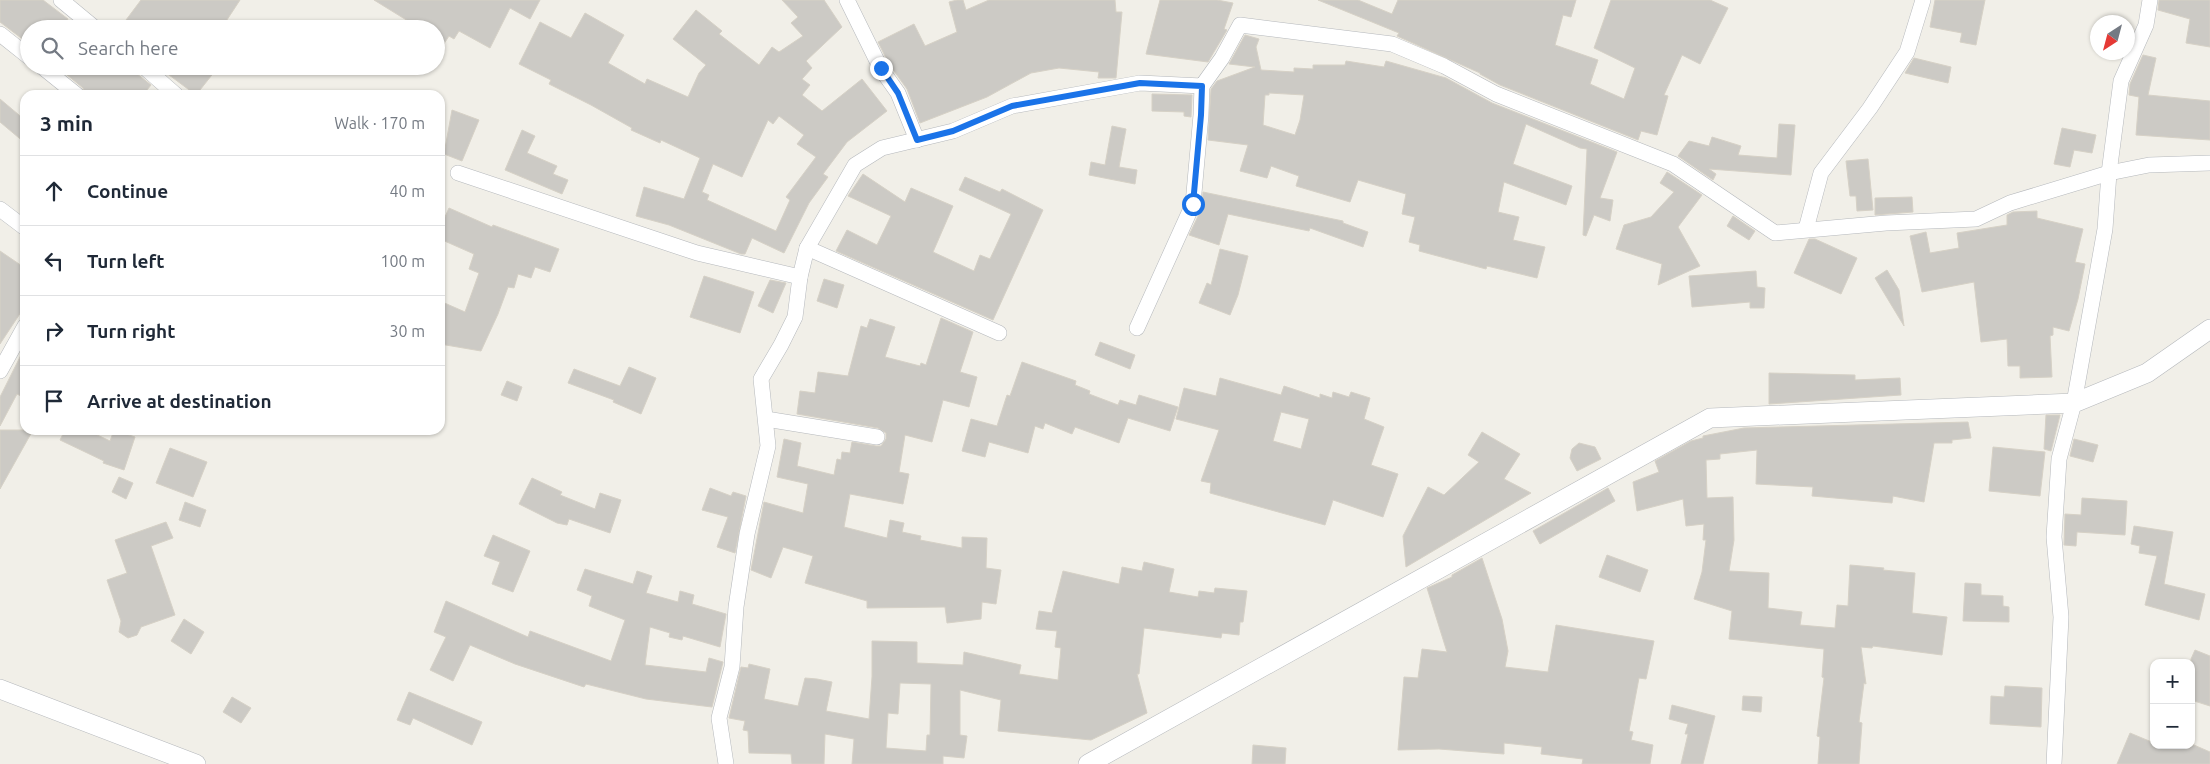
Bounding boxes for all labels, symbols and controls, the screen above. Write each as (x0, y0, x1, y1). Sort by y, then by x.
north arrow (2090, 15, 2135, 60)
search box (20, 20, 445, 75)
icon: search (38, 34, 66, 62)
text: Search here (78, 37, 178, 59)
route end (870, 57, 893, 80)
text: 3 min (40, 111, 93, 135)
text: Walk · 170 m (334, 114, 425, 132)
icon: ahead (40, 177, 68, 205)
text: Continue (87, 180, 168, 202)
text: 40 m (389, 182, 425, 200)
route start (1182, 193, 1205, 216)
icon: left (40, 247, 68, 275)
text: Turn left (87, 250, 165, 272)
text: 100 m (380, 252, 425, 270)
icon: right (40, 317, 68, 345)
text: Turn right (87, 320, 175, 342)
text: 30 m (389, 322, 425, 340)
icon: arrive (40, 387, 68, 415)
text: Arrive at destination (87, 390, 272, 412)
map controls (2150, 659, 2195, 749)
button: + (2150, 659, 2195, 704)
button: − (2150, 704, 2195, 749)

